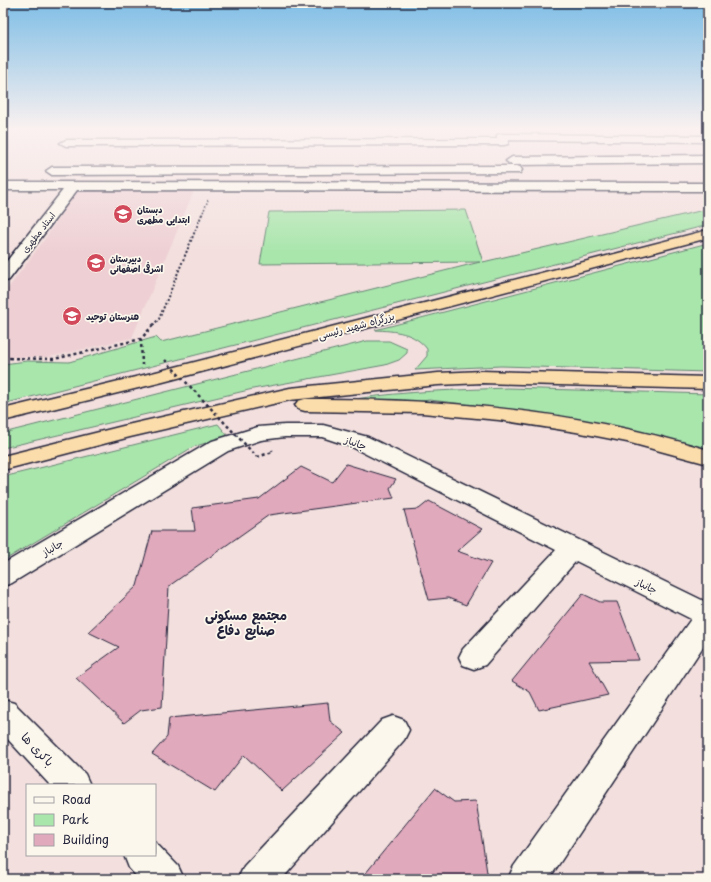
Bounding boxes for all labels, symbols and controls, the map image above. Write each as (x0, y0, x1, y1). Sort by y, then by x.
place label: دبستان ابتدایی مطهری (137, 202, 190, 226)
school or university icon: دبستان ابتدایی مطهری (112, 203, 134, 225)
street label: استاد مطهری (18, 209, 58, 255)
place label: دبیرستان اشرفی اصفهانی (110, 251, 163, 275)
school or university icon: دبیرستان اشرفی اصفهانی (85, 252, 107, 274)
school or university icon: هنرستان توحید (61, 305, 83, 327)
street label: بزرگراه شهید رئیسی (316, 308, 396, 343)
place label: هنرستان توحید (86, 309, 139, 323)
street label: جانباز (342, 431, 369, 453)
street label: جانباز (38, 535, 65, 560)
street label: جانباز (633, 573, 660, 597)
district label: مجتمع مسکونی صنایع دفاع (205, 605, 287, 640)
street label: باکری ها (17, 728, 59, 770)
legend (26, 784, 156, 856)
text: Road (62, 790, 91, 808)
text: Park (62, 810, 89, 828)
text: Building (62, 830, 109, 848)

